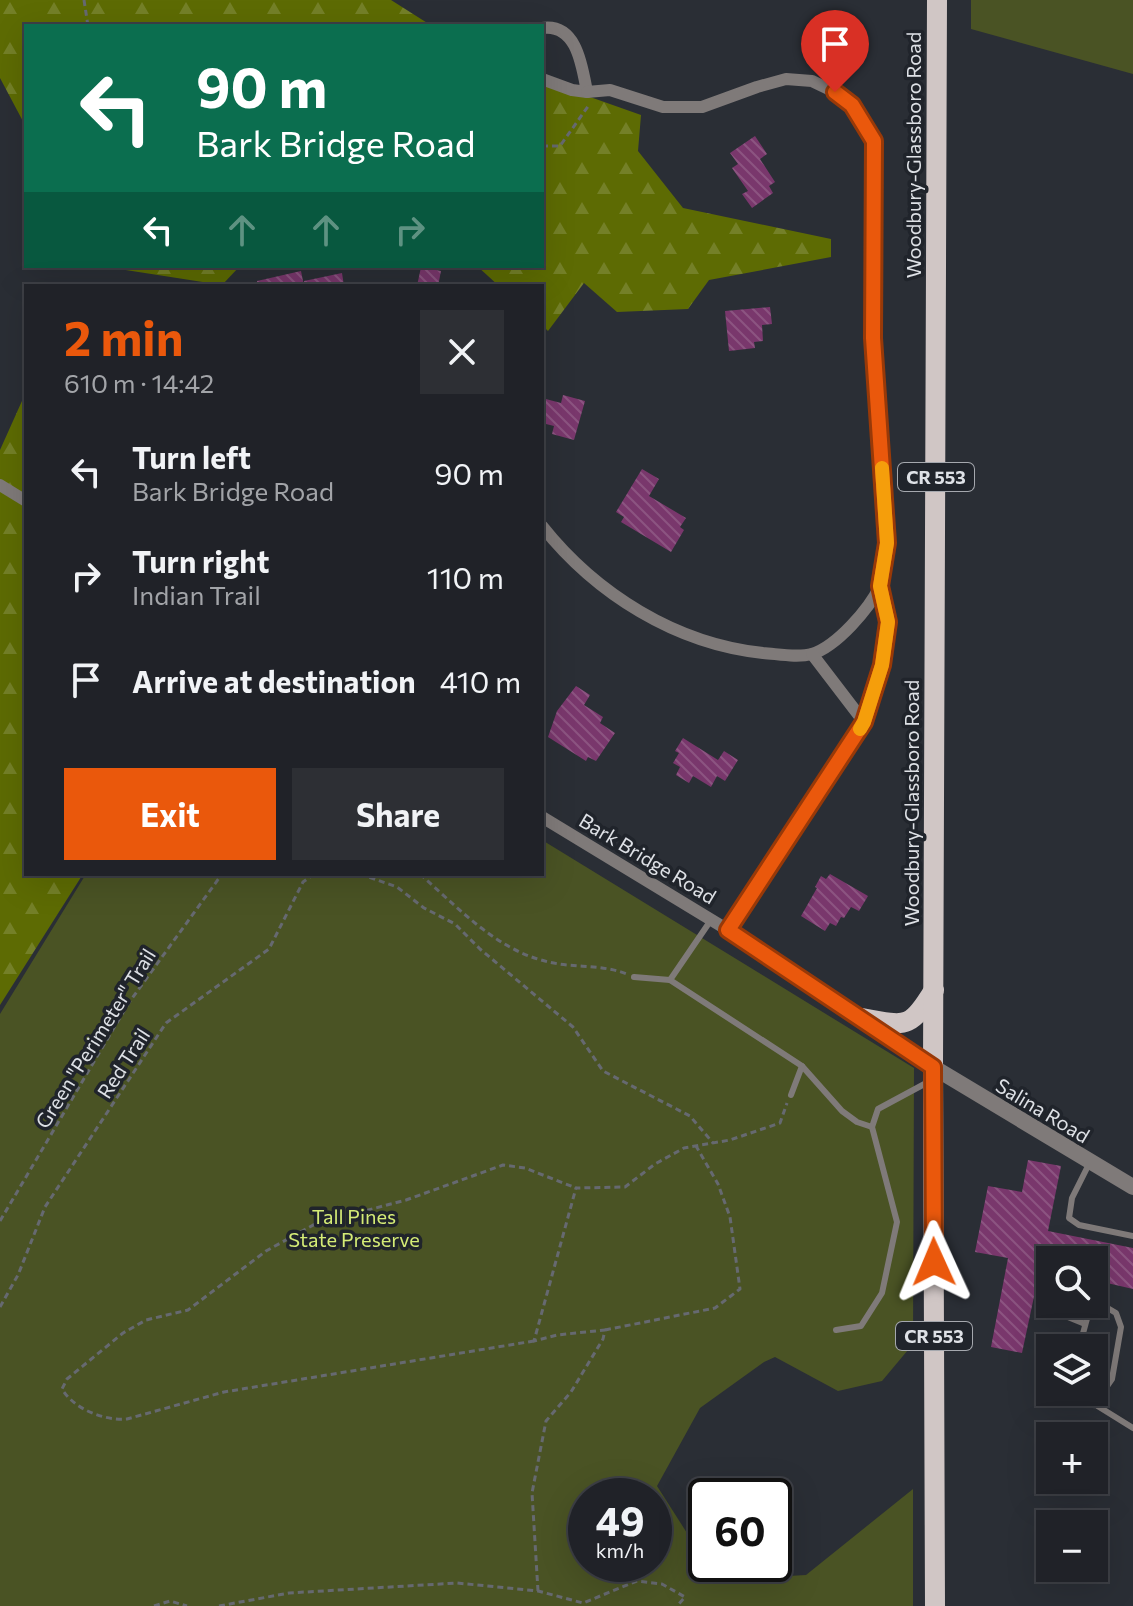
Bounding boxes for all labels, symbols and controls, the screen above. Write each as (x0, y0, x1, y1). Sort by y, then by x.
pin (801, 10, 869, 92)
icon: arrive (813, 22, 857, 66)
street label: Woodbury-Glassboro Road (901, 32, 925, 278)
text: 90 m (196, 51, 327, 120)
icon: left (64, 56, 168, 160)
text: Bark Bridge Road (196, 120, 476, 164)
icon: left (136, 208, 180, 252)
icon: ahead (220, 208, 264, 252)
icon: ahead (304, 208, 348, 252)
icon: right (388, 208, 432, 252)
text: 2 min (64, 307, 184, 366)
button: close (420, 310, 504, 394)
text: 610 m · 14:42 (64, 367, 214, 398)
text: Turn left (132, 438, 251, 475)
icon: left (64, 450, 108, 494)
text: 90 m (434, 454, 504, 491)
road number: CR 553 (898, 463, 974, 491)
text: Bark Bridge Road (132, 475, 334, 506)
text: Turn right (132, 542, 269, 579)
icon: right (64, 554, 108, 598)
text: 110 m (427, 558, 504, 595)
text: Indian Trail (132, 579, 261, 610)
icon: arrive (64, 658, 108, 702)
text: Arrive at destination (132, 662, 416, 699)
text: 410 m (440, 662, 521, 699)
street label: Woodbury-Glassboro Road (899, 680, 923, 926)
button: Exit (64, 768, 276, 860)
button: Share (292, 768, 504, 860)
street label: Bark Bridge Road (575, 808, 721, 908)
street label: Green "Perimeter" Trail (30, 944, 160, 1132)
street label: Red Trail (92, 1024, 154, 1102)
street label: Salina Road (992, 1073, 1094, 1147)
park label: Tall Pines State Preserve (288, 1204, 420, 1251)
position arrow (892, 1220, 976, 1304)
map controls (1036, 1246, 1108, 1582)
button: search (1036, 1246, 1108, 1318)
road number: CR 553 (896, 1322, 972, 1350)
button: layers (1036, 1334, 1108, 1406)
button: + (1036, 1422, 1108, 1494)
speed limit sign: 60 (688, 1478, 792, 1582)
text: 49 (595, 1495, 645, 1544)
button: − (1036, 1510, 1108, 1582)
text: km/h (596, 1538, 644, 1562)

